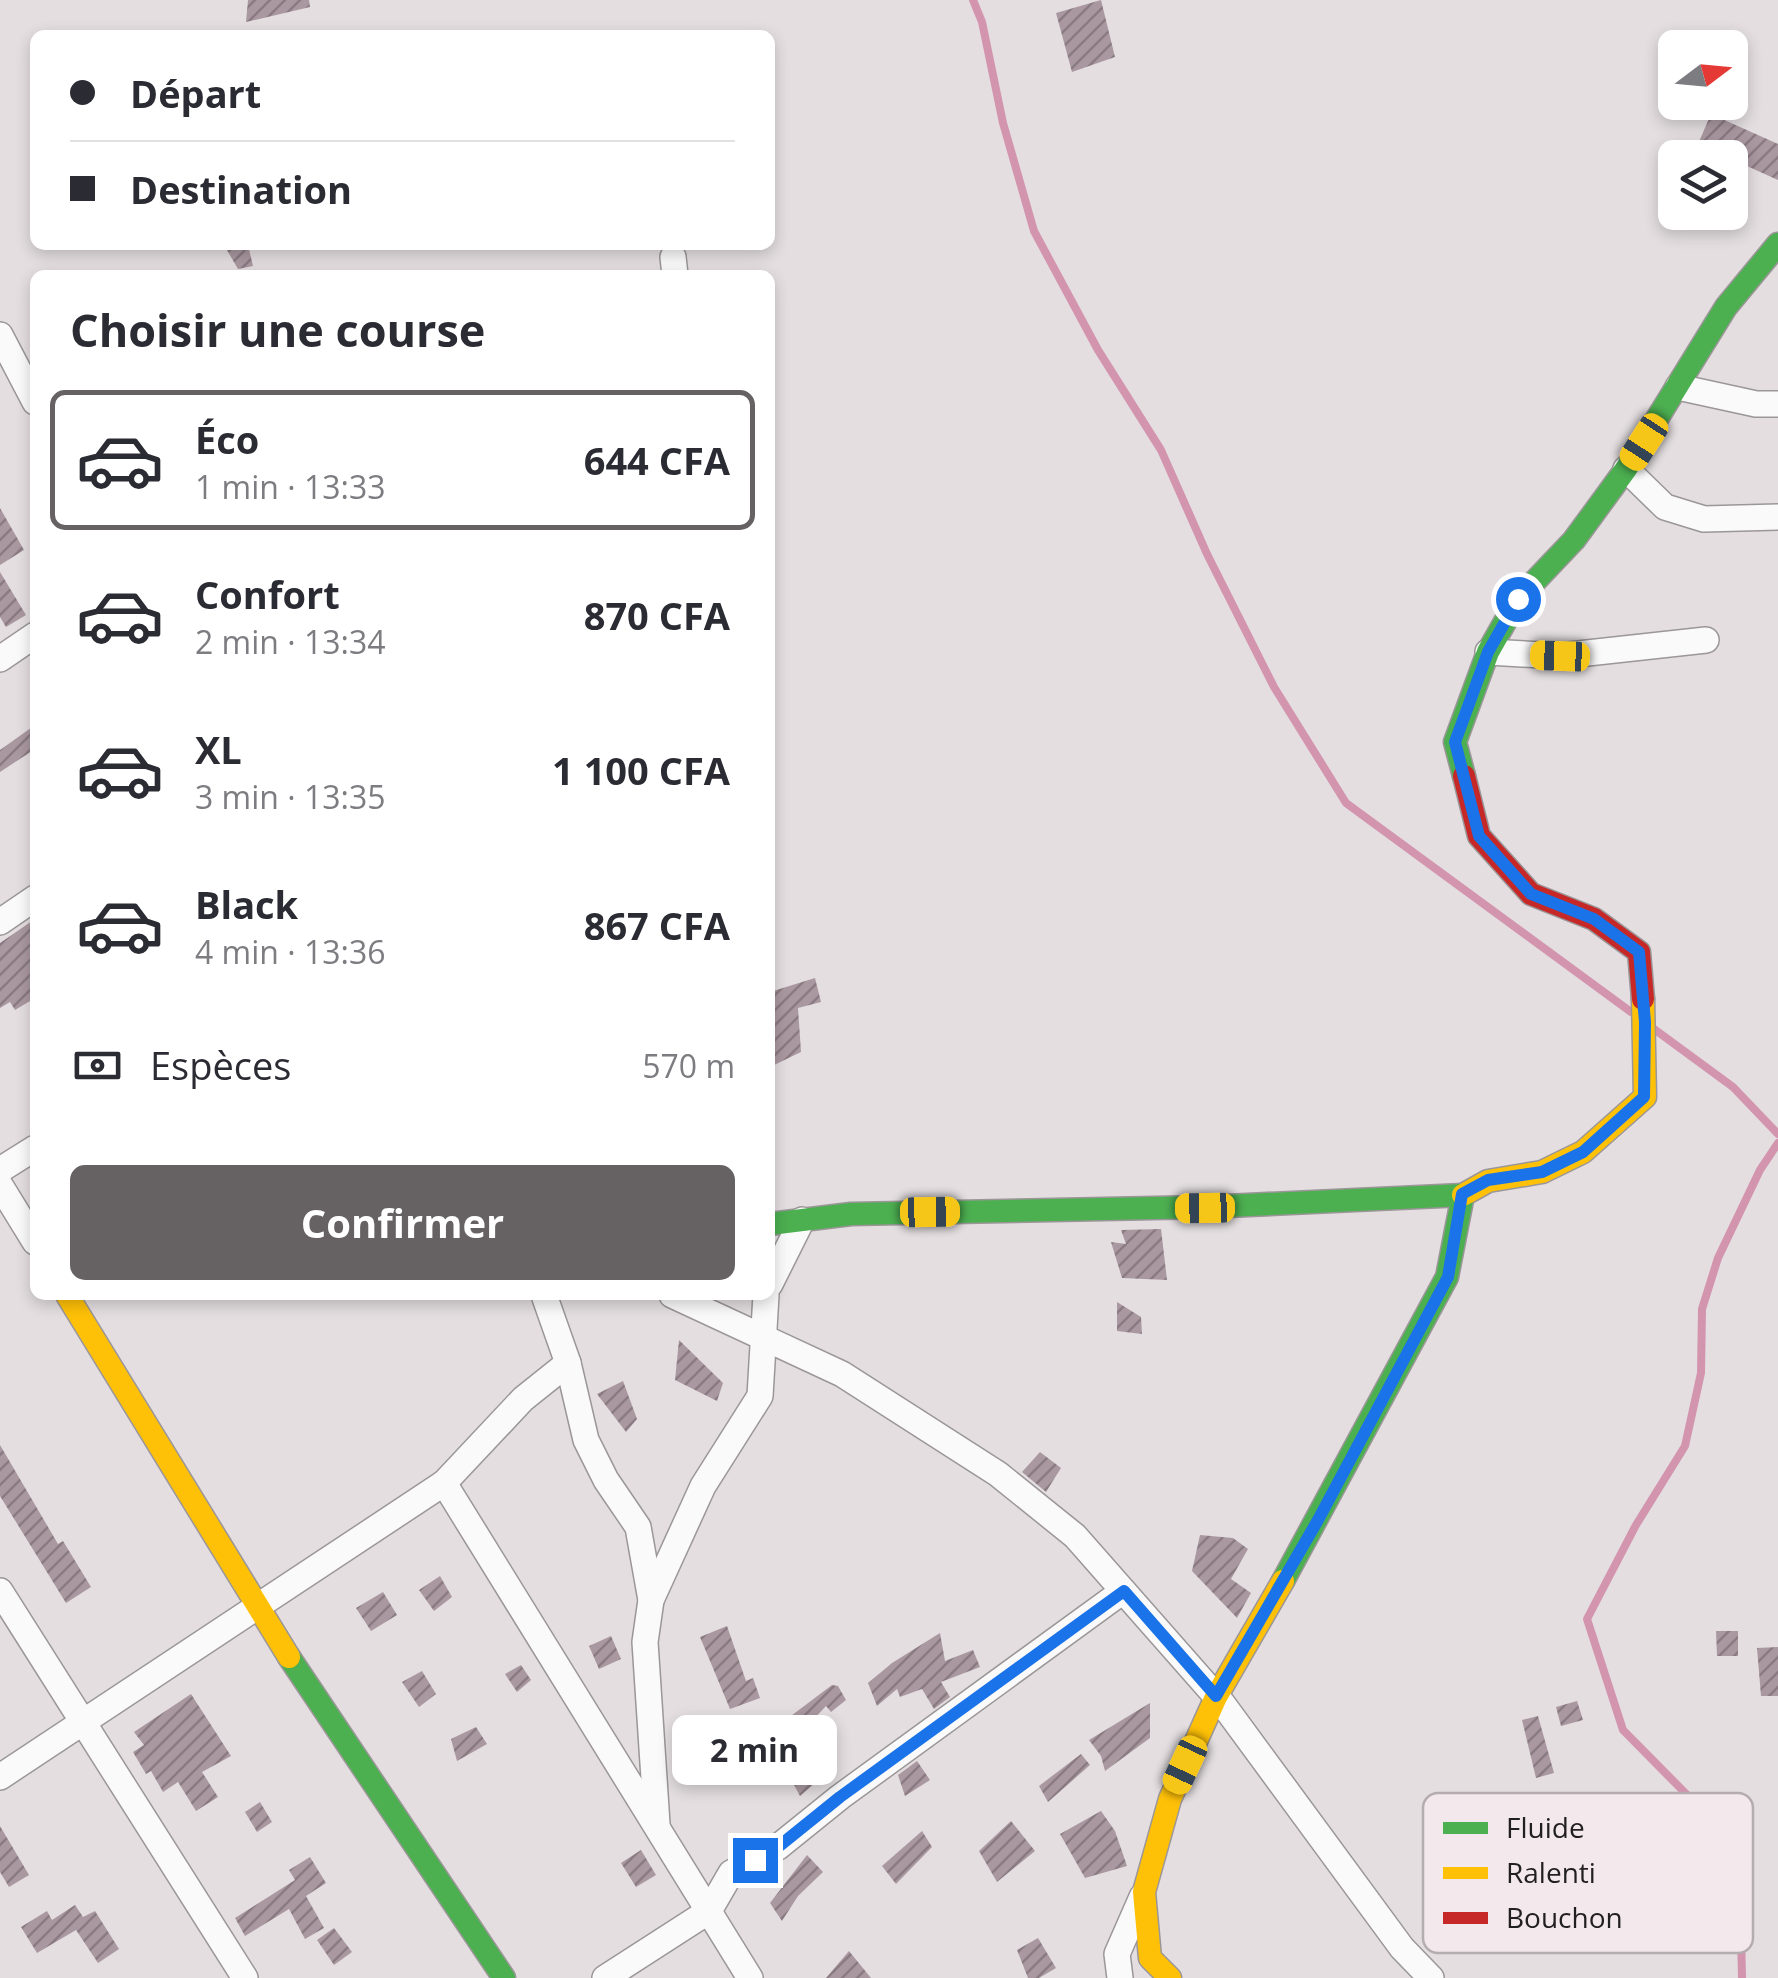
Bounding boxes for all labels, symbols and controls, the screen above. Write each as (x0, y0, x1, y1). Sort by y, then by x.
north arrow (1658, 30, 1748, 120)
map controls (1658, 30, 1748, 230)
text: Départ (130, 67, 261, 119)
button: layers (1658, 140, 1748, 230)
text: Destination (130, 163, 352, 215)
text: Choisir une course (70, 299, 485, 360)
car (1615, 409, 1673, 475)
text: Éco (195, 413, 259, 465)
icon: car (75, 415, 165, 505)
text: 644 CFA (584, 434, 730, 486)
text: 1 min · 13:33 (195, 465, 386, 508)
text: Confort (195, 568, 340, 620)
icon: car (75, 570, 165, 660)
route start (1496, 577, 1541, 622)
text: 870 CFA (584, 589, 730, 641)
text: 2 min · 13:34 (195, 620, 386, 663)
car (1529, 640, 1591, 672)
text: XL (195, 723, 242, 775)
icon: car (75, 725, 165, 815)
text: 1 100 CFA (552, 744, 730, 796)
text: 3 min · 13:35 (195, 775, 386, 818)
text: Black (195, 878, 298, 930)
icon: car (75, 880, 165, 970)
text: 867 CFA (584, 899, 730, 951)
text: 4 min · 13:36 (195, 930, 386, 973)
icon: cash (70, 1038, 125, 1093)
text: Espèces (150, 1039, 291, 1091)
text: 570 m (642, 1044, 735, 1087)
button: Confirmer (70, 1165, 735, 1280)
car (1175, 1192, 1235, 1224)
car (900, 1196, 960, 1228)
callout: 2 min (672, 1715, 838, 1785)
text: 2 min (710, 1728, 799, 1771)
car (1159, 1731, 1211, 1799)
legend (1423, 1793, 1753, 1953)
text: Fluide (1506, 1808, 1585, 1846)
route end (733, 1838, 778, 1883)
text: Ralenti (1506, 1853, 1596, 1891)
text: Bouchon (1506, 1898, 1623, 1936)

